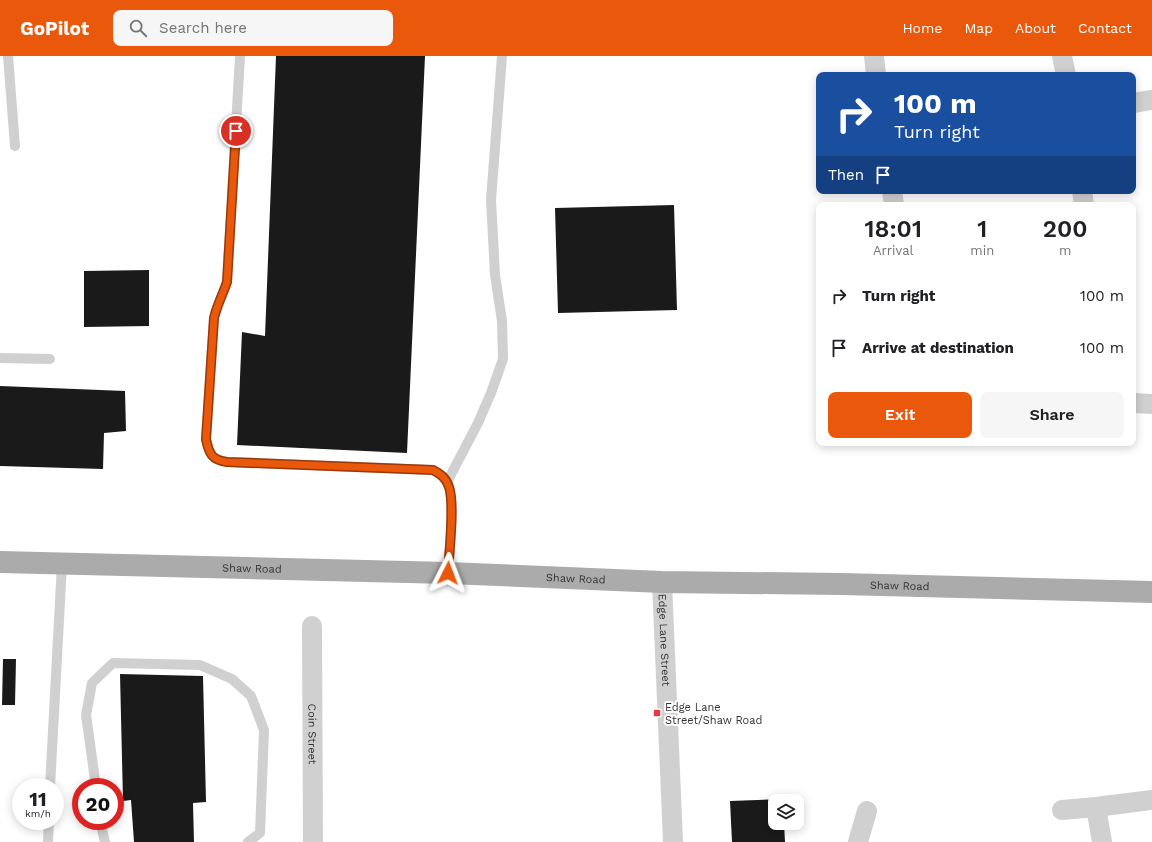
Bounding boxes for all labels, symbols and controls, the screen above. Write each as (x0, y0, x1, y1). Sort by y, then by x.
search box (113, 10, 393, 46)
text: GoPilot (20, 17, 89, 40)
icon: search (127, 17, 149, 39)
text: Search here (159, 19, 247, 37)
text: Home (902, 20, 942, 36)
text: Map (964, 20, 993, 36)
text: About (1015, 20, 1056, 36)
text: Contact (1078, 20, 1132, 36)
text: 100 m (894, 87, 977, 120)
icon: right (828, 88, 880, 140)
pin (219, 114, 253, 148)
icon: arrive (225, 120, 247, 142)
text: Turn right (894, 121, 980, 142)
icon: arrive (872, 164, 894, 186)
text: Then (828, 166, 864, 184)
text: 18:01 (864, 215, 922, 243)
text: 1 (977, 215, 987, 243)
text: 200 (1043, 215, 1087, 243)
text: Arrival (873, 243, 913, 258)
text: min (970, 243, 994, 258)
text: m (1059, 243, 1071, 258)
icon: right (828, 285, 850, 307)
text: Turn right (862, 287, 935, 305)
text: 100 m (1080, 287, 1124, 305)
icon: arrive (828, 337, 850, 359)
text: Arrive at destination (862, 339, 1014, 357)
text: 100 m (1080, 339, 1124, 357)
button: Exit (828, 392, 972, 438)
button: Share (980, 392, 1124, 438)
position arrow (427, 552, 469, 594)
street label: Shaw Road (222, 561, 282, 575)
street label: Shaw Road (546, 571, 606, 586)
street label: Shaw Road (870, 578, 930, 593)
street label: Edge Lane Street (656, 593, 673, 687)
place label: Edge Lane Street/Shaw Road (665, 701, 762, 727)
street label: Coin Street (306, 704, 319, 765)
marker: Edge Lane Street/Shaw Road (652, 708, 662, 718)
speed limit sign: 20 (72, 778, 124, 830)
text: 11 (29, 787, 47, 811)
map controls (768, 794, 804, 830)
button: layers (768, 794, 804, 830)
text: km/h (25, 808, 51, 819)

